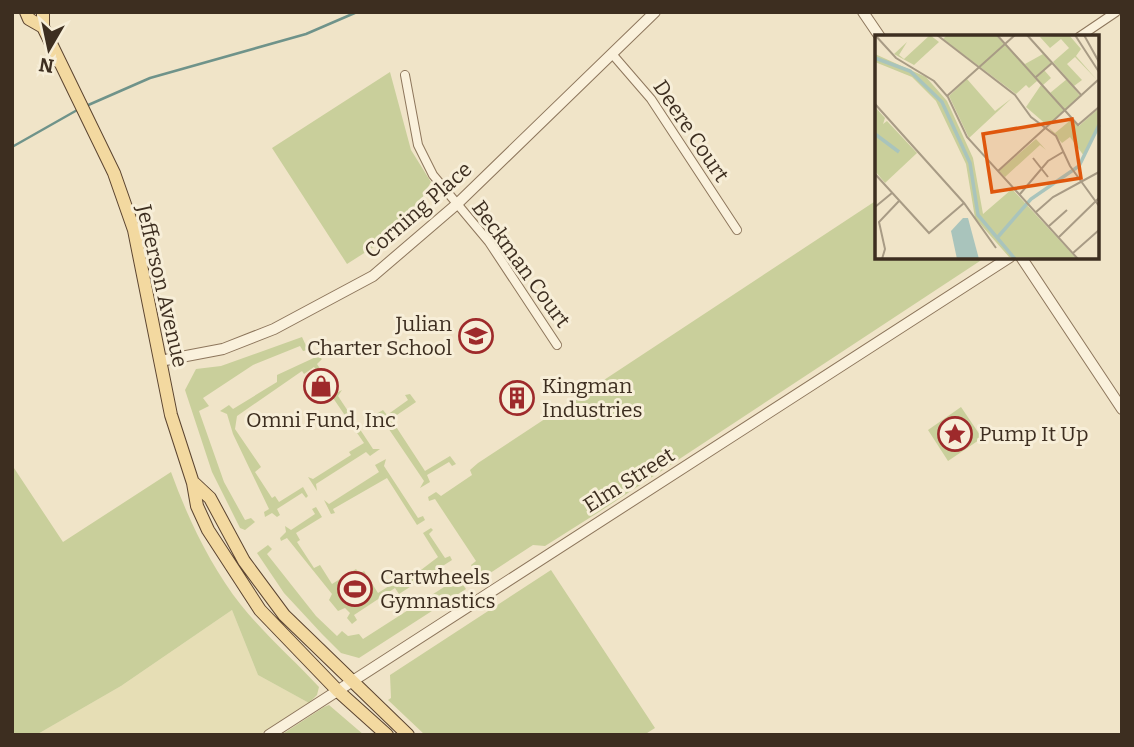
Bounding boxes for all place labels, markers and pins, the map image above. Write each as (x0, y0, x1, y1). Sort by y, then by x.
place label: Julian Charter School (307, 311, 452, 361)
school or university icon: Julian Charter School (457, 317, 495, 355)
shop icon: Omni Fund, Inc (302, 367, 340, 405)
place label: Kingman Industries (542, 373, 643, 423)
building icon: Kingman Industries (498, 379, 536, 417)
place label: Omni Fund, Inc (246, 407, 396, 433)
place icon: Pump It Up (936, 415, 974, 453)
place label: Pump It Up (979, 421, 1088, 447)
place label: Cartwheels Gymnastics (380, 564, 496, 614)
sports icon: Cartwheels Gymnastics (336, 570, 374, 608)

